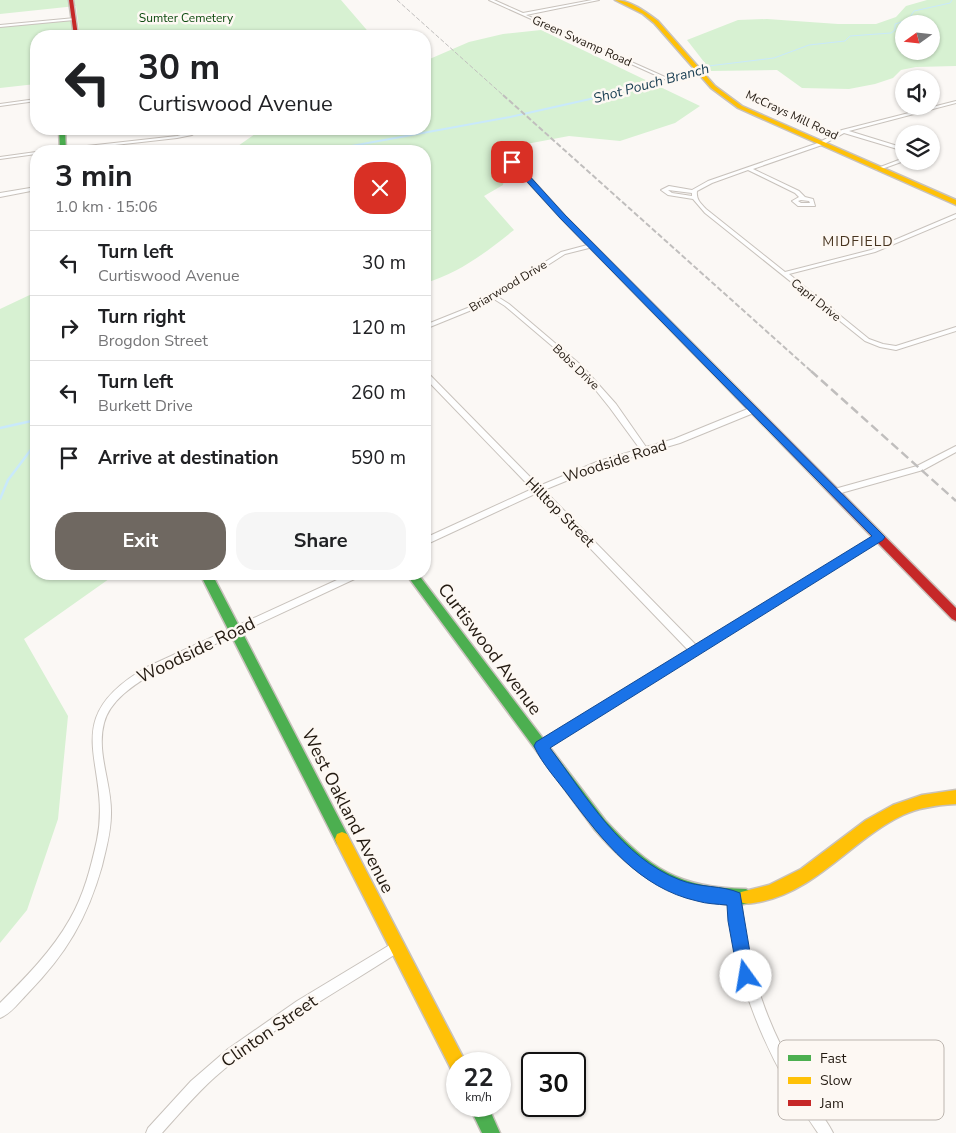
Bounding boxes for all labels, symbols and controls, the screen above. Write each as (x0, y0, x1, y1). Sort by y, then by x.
park label: Sumter Cemetery (139, 10, 234, 26)
street label: Green Swamp Road (530, 12, 634, 70)
north arrow (895, 15, 940, 60)
map controls (895, 15, 940, 170)
text: 30 m (138, 44, 220, 91)
icon: left (55, 50, 120, 115)
water label: Shot Pouch Branch (591, 59, 711, 108)
button: sound (895, 70, 940, 115)
street label: McCrays Mill Road (743, 87, 841, 143)
text: Curtiswood Avenue (138, 89, 333, 119)
button: layers (895, 125, 940, 170)
pin (491, 141, 533, 183)
icon: arrive (498, 148, 526, 176)
text: 3 min (55, 156, 133, 197)
button: close (354, 162, 406, 214)
text: 1.0 km · 15:06 (55, 196, 158, 218)
district label: MIDFIELD (822, 232, 894, 251)
text: Turn left (98, 239, 173, 265)
icon: left (55, 249, 83, 277)
text: 30 m (362, 250, 406, 276)
street label: Briarwood Drive (466, 256, 550, 316)
text: Curtiswood Avenue (98, 265, 240, 287)
street label: Capri Drive (788, 275, 844, 325)
text: Turn right (98, 304, 185, 330)
icon: right (55, 314, 83, 342)
text: 120 m (351, 315, 406, 341)
text: Brogdon Street (98, 330, 208, 352)
street label: Bobs Drive (549, 341, 603, 393)
text: Turn left (98, 369, 173, 395)
icon: left (55, 379, 83, 407)
text: 260 m (351, 380, 406, 406)
text: Burkett Drive (98, 395, 193, 417)
street label: Woodside Road (561, 435, 669, 487)
icon: arrive (55, 444, 83, 472)
text: Arrive at destination (98, 445, 279, 471)
text: 590 m (351, 445, 406, 471)
street label: Hilltop Street (521, 473, 600, 552)
button: Exit (55, 512, 226, 570)
button: Share (236, 512, 406, 570)
street label: Curtiswood Avenue (432, 578, 548, 720)
street label: Woodside Road (133, 611, 259, 689)
street label: West Oakland Avenue (296, 725, 400, 897)
position arrow (719, 949, 771, 1001)
street label: Clinton Street (216, 989, 322, 1073)
legend (778, 1040, 944, 1120)
text: Fast (820, 1049, 846, 1068)
speed limit sign: 30 (521, 1052, 586, 1117)
text: 22 (463, 1061, 494, 1095)
text: Slow (820, 1071, 852, 1090)
text: km/h (465, 1089, 492, 1105)
text: Jam (819, 1094, 844, 1113)

